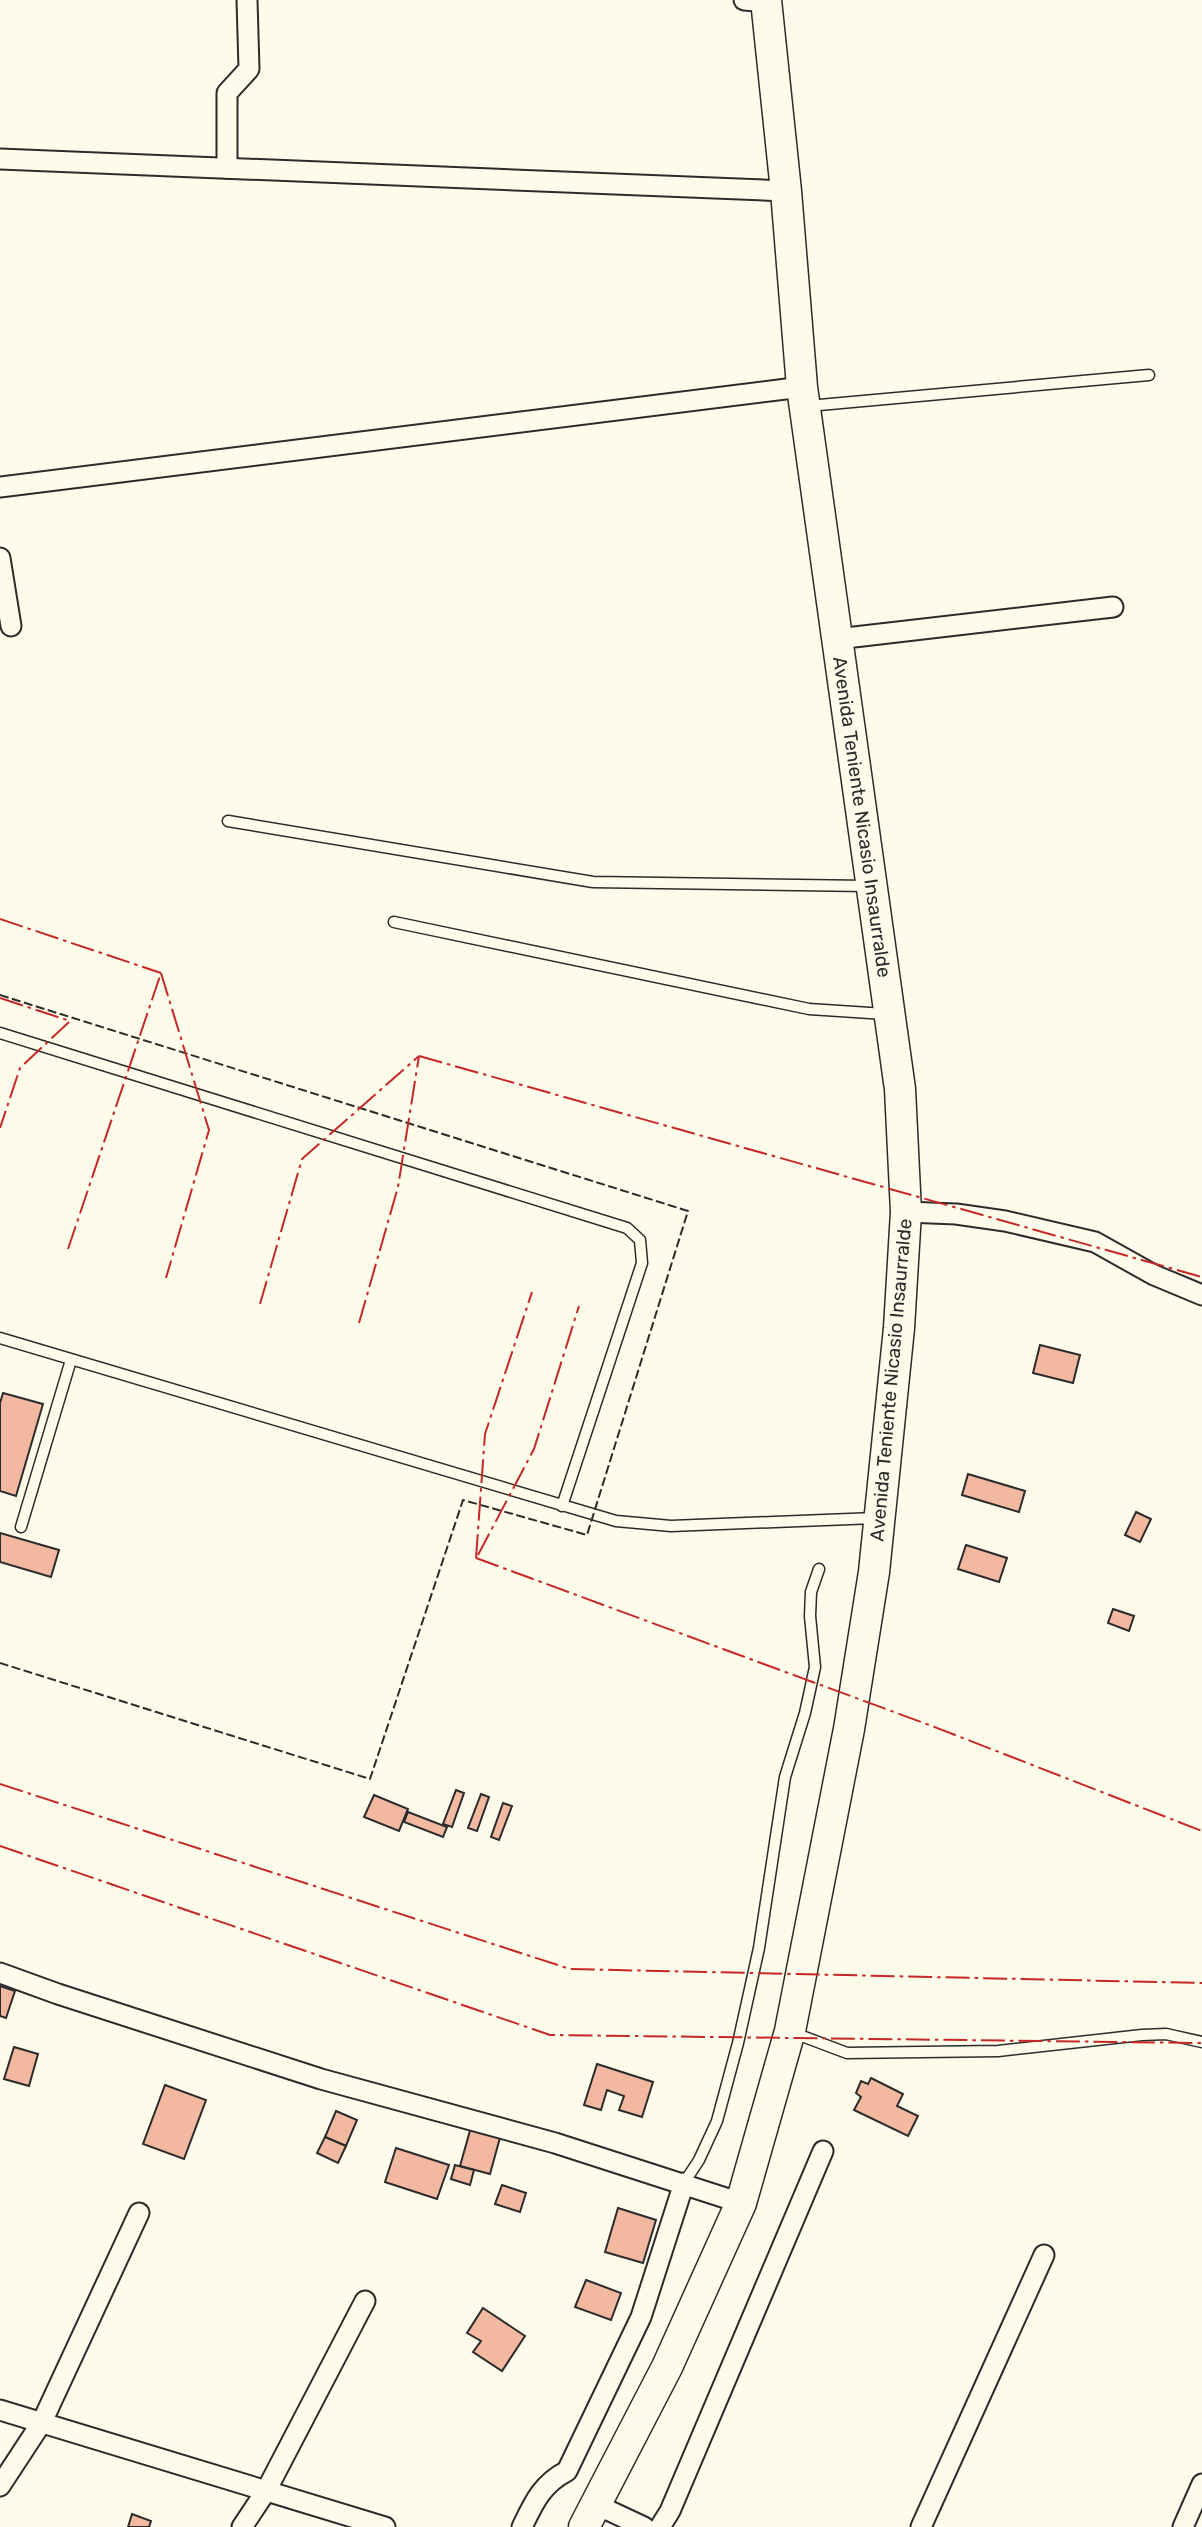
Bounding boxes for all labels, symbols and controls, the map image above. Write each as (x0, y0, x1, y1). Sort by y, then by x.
street label: Avenida Teniente Nicasio Insaurralde (828, 655, 896, 979)
street label: Avenida Teniente Nicasio Insaurralde (865, 1218, 917, 1542)

